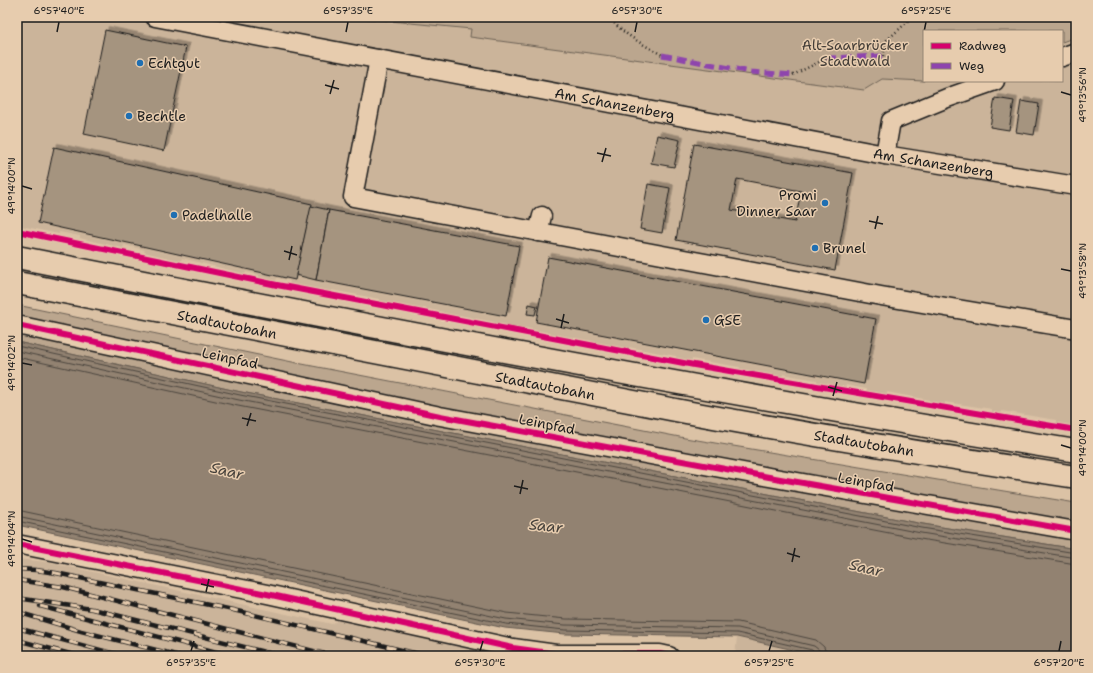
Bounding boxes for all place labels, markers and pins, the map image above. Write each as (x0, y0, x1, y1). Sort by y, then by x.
place label: Echtgut (148, 54, 200, 72)
marker: Echtgut (135, 58, 145, 68)
place label: Bechtle (137, 107, 186, 125)
marker: Bechtle (124, 111, 134, 121)
place label: Promi Dinner Saar (736, 186, 817, 220)
marker: Promi Dinner Saar (820, 198, 830, 208)
place label: Padelhalle (182, 206, 252, 224)
marker: Padelhalle (169, 210, 179, 220)
place label: Brunel (823, 239, 867, 257)
marker: Brunel (810, 243, 820, 253)
place label: GSE (714, 311, 741, 329)
marker: GSE (701, 315, 711, 325)

